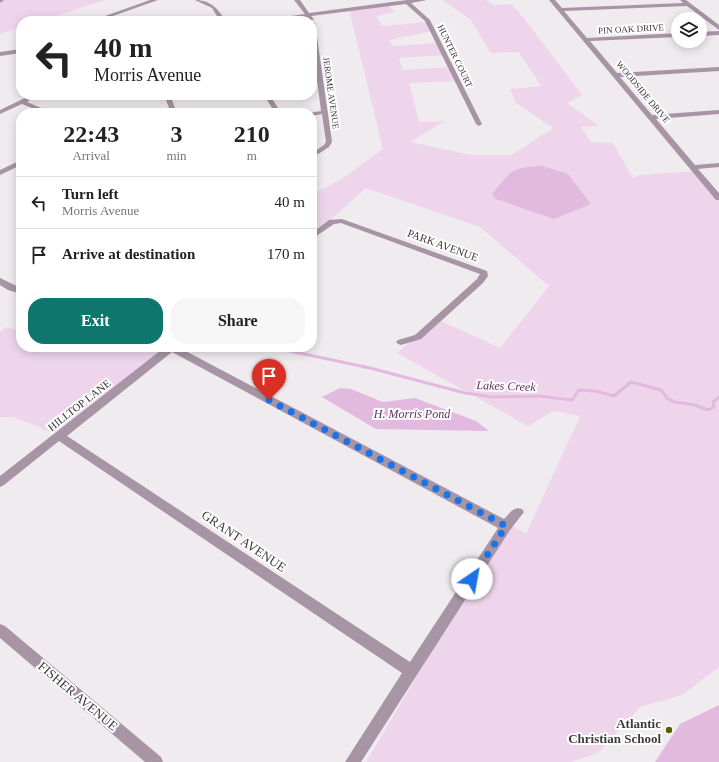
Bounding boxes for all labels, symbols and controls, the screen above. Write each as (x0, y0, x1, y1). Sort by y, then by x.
map controls (671, 12, 707, 48)
button: layers (671, 12, 707, 48)
street label: PIN OAK DRIVE (598, 22, 665, 36)
street label: HUNTER COURT (435, 23, 475, 90)
icon: left (28, 32, 80, 84)
text: 40 m (94, 32, 152, 63)
street label: JEROME AVENUE (321, 56, 341, 130)
street label: WOODSIDE DRIVE (614, 59, 672, 125)
text: Morris Avenue (94, 65, 201, 85)
text: 22:43 (63, 121, 119, 147)
text: 3 (170, 121, 182, 147)
text: 210 (234, 121, 270, 147)
text: Arrival (72, 148, 110, 163)
text: min (166, 148, 187, 163)
text: m (247, 148, 257, 163)
text: Turn left (62, 186, 119, 202)
icon: left (28, 192, 50, 214)
text: 40 m (275, 194, 305, 210)
text: Morris Avenue (62, 203, 139, 218)
street label: PARK AVENUE (406, 227, 480, 263)
icon: arrive (28, 244, 50, 266)
text: Arrive at destination (62, 246, 195, 262)
text: 170 m (267, 246, 305, 262)
button: Exit (28, 298, 163, 344)
button: Share (171, 298, 305, 344)
pin (252, 359, 286, 400)
icon: arrive (258, 365, 280, 387)
street label: HILLTOP LANE (45, 377, 113, 433)
water label: Lakes Creek (475, 378, 537, 394)
water label: H. Morris Pond (373, 407, 451, 421)
street label: GRANT AVENUE (199, 507, 289, 575)
position arrow (451, 558, 493, 600)
street label: FISHER AVENUE (35, 658, 121, 734)
place label: Atlantic Christian School (568, 716, 661, 746)
marker: Atlantic Christian School (664, 725, 674, 735)

